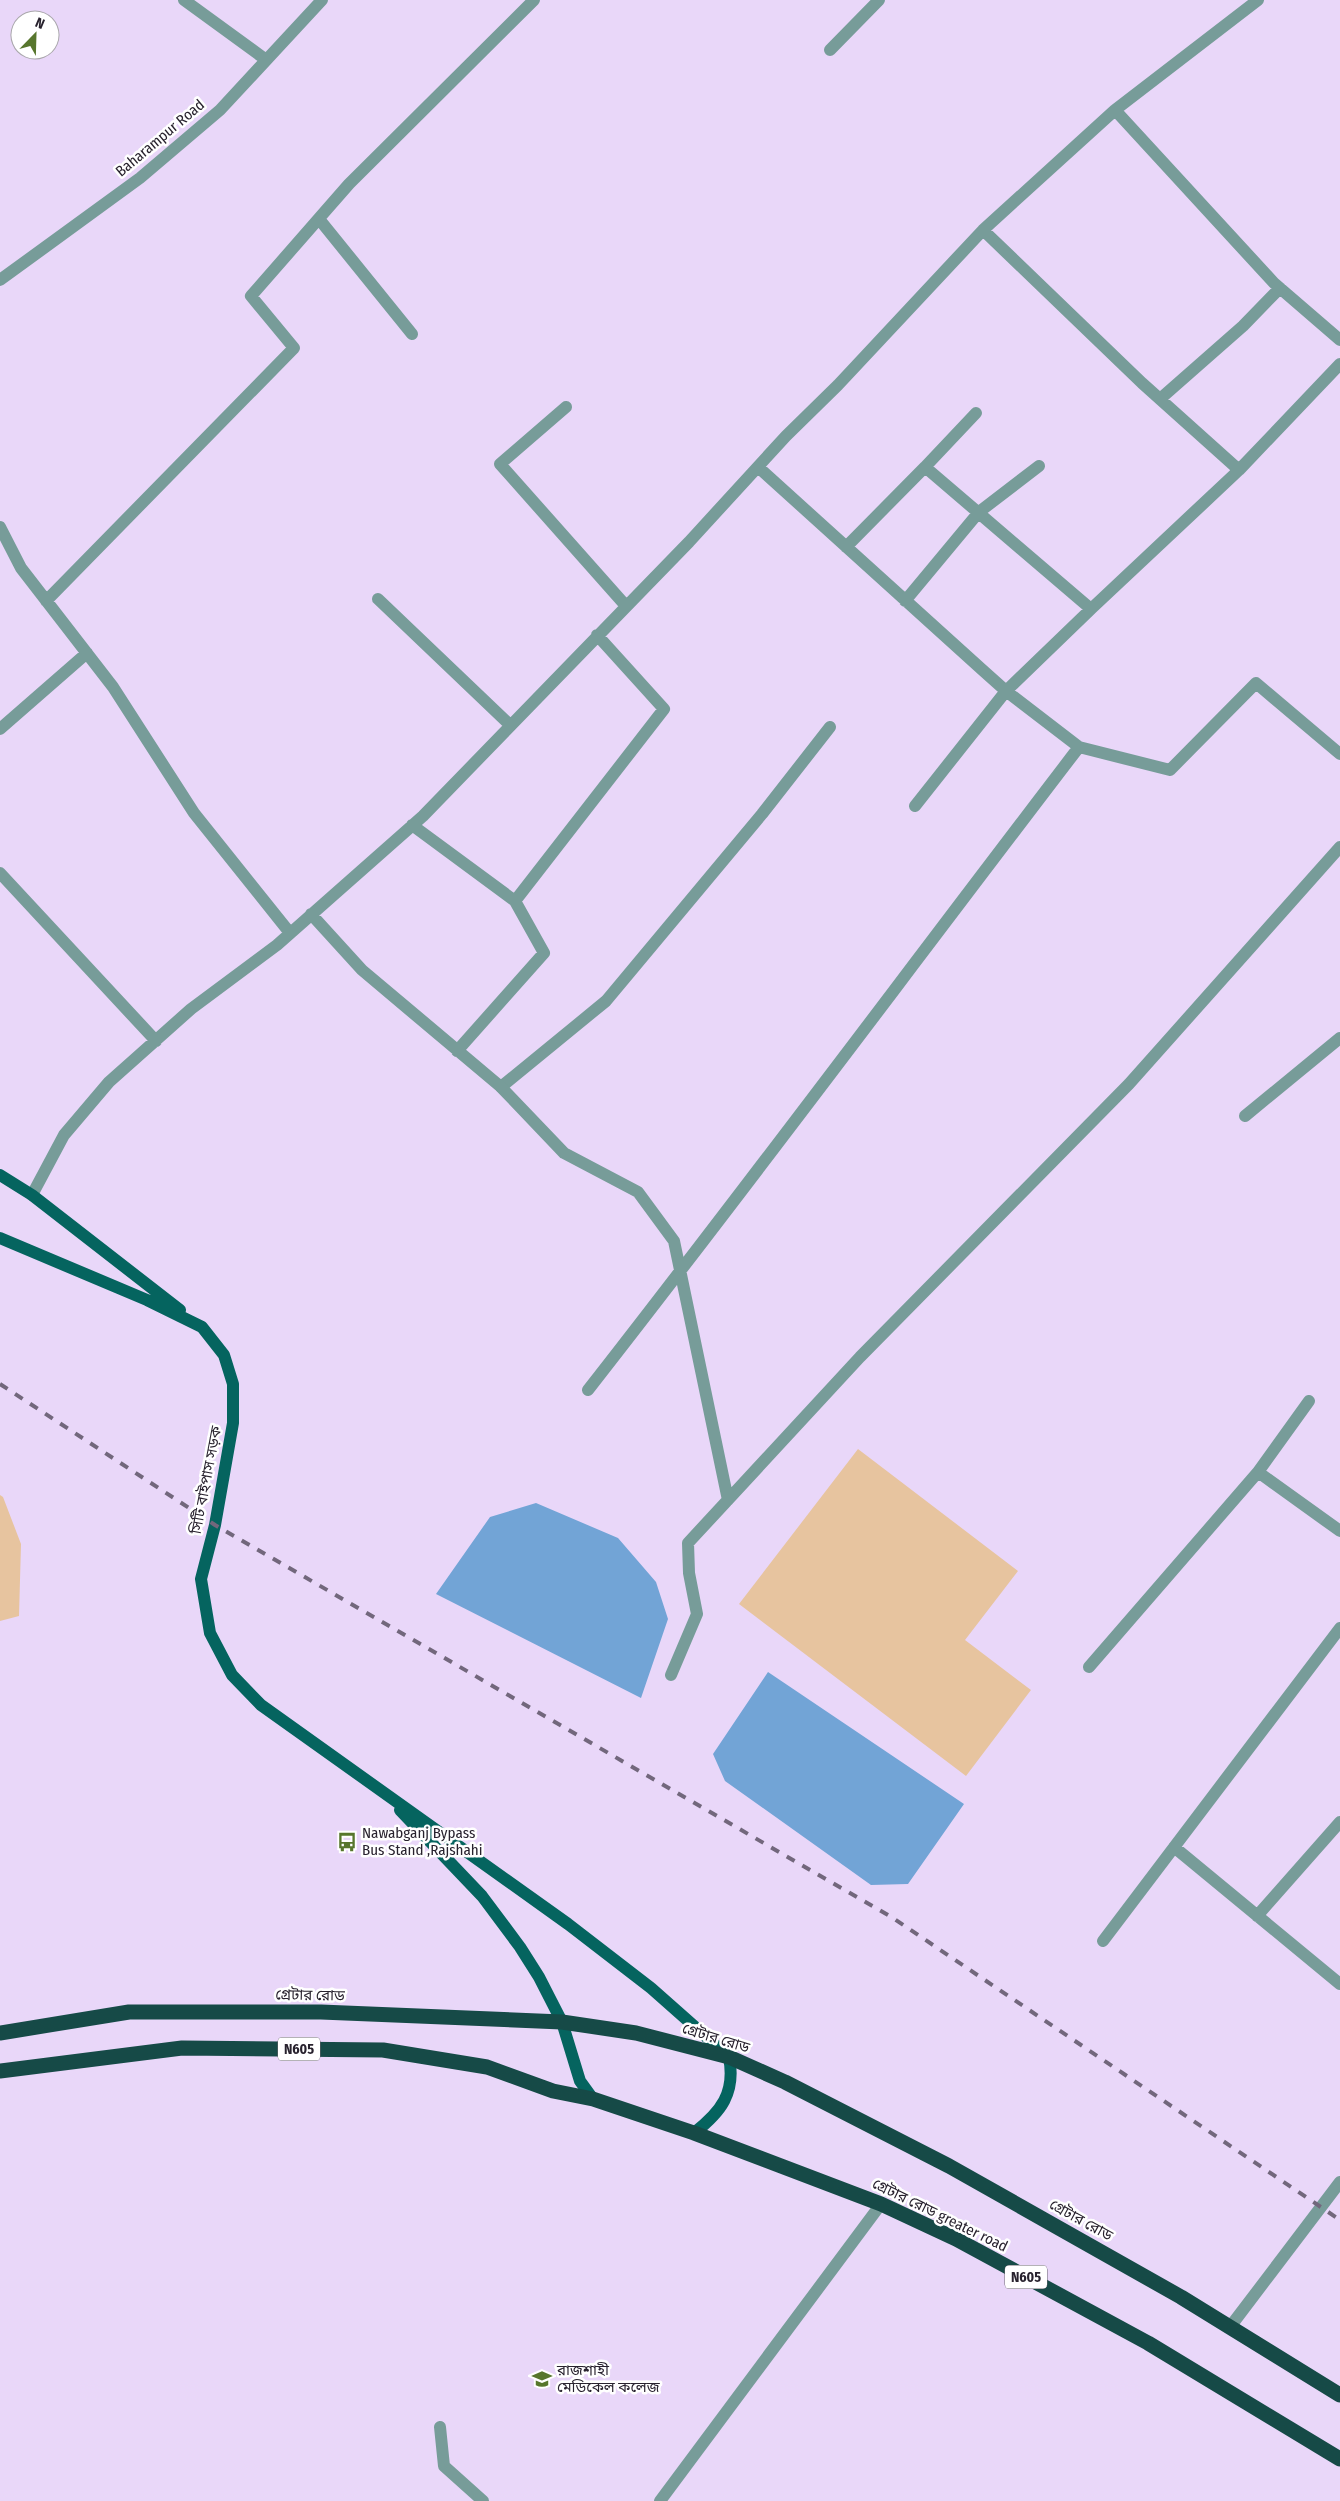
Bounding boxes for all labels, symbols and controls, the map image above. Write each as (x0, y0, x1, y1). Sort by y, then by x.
north arrow (10, 10, 60, 60)
text: N (33, 14, 47, 33)
street label: Baharampur Road (112, 96, 208, 180)
street label: সিটি বাইপাস সড়ক (187, 1424, 225, 1537)
place label: Nawabganj Bypass Bus Stand ,Rajshahi (362, 1824, 483, 1859)
bus stop icon: Nawabganj Bypass Bus Stand ,Rajshahi (336, 1831, 358, 1853)
street label: গ্রেটার রোড (275, 1985, 345, 2005)
street label: গ্রেটার রোড (680, 2019, 752, 2057)
road number: N605 (278, 2038, 320, 2060)
street label: গ্রেটার রোড greater road (869, 2174, 1011, 2256)
street label: গ্রেটার রোড (1046, 2195, 1116, 2245)
road number: N605 (1005, 2266, 1047, 2288)
place label: রাজশাহী মেডিকেল কলেজ (556, 2361, 661, 2396)
school or university icon: রাজশাহী মেডিকেল কলেজ (531, 2368, 553, 2390)

